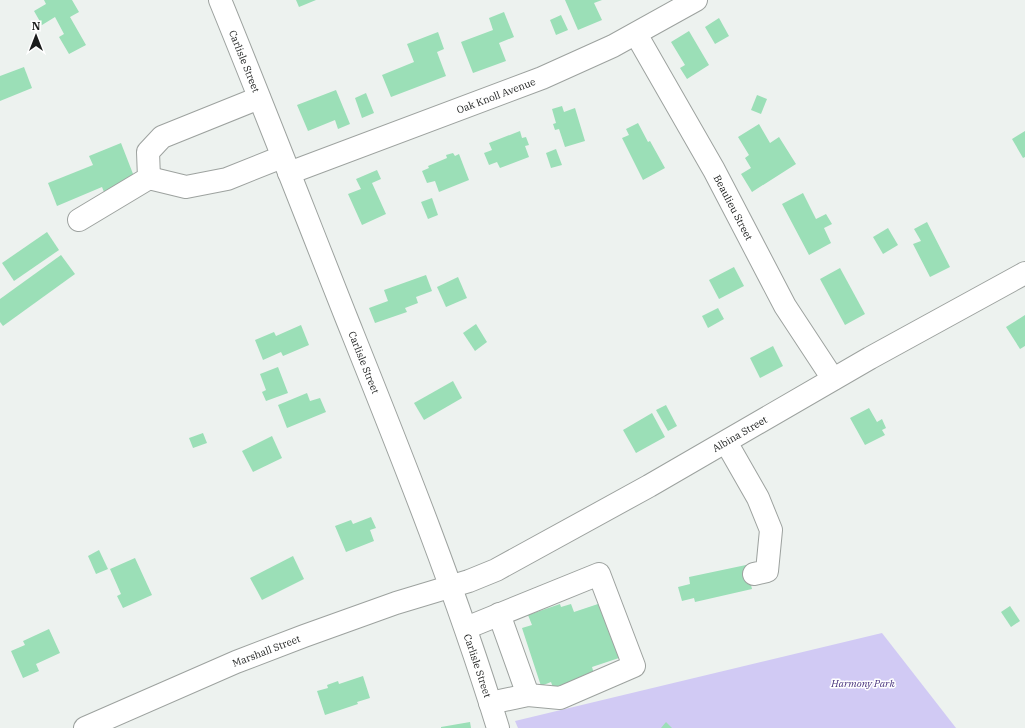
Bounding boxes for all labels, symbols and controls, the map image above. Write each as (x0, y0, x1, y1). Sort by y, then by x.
north arrow (16, 16, 56, 56)
text: N (32, 19, 41, 33)
street label: Carlisle Street (226, 28, 263, 95)
street label: Oak Knoll Avenue (455, 75, 537, 116)
street label: Beaulieu Street (711, 173, 756, 243)
street label: Carlisle Street (346, 329, 383, 396)
street label: Albina Street (710, 412, 770, 454)
street label: Marshall Street (230, 631, 302, 669)
street label: Carlisle Street (461, 632, 495, 700)
park label: Harmony Park (830, 677, 895, 690)

